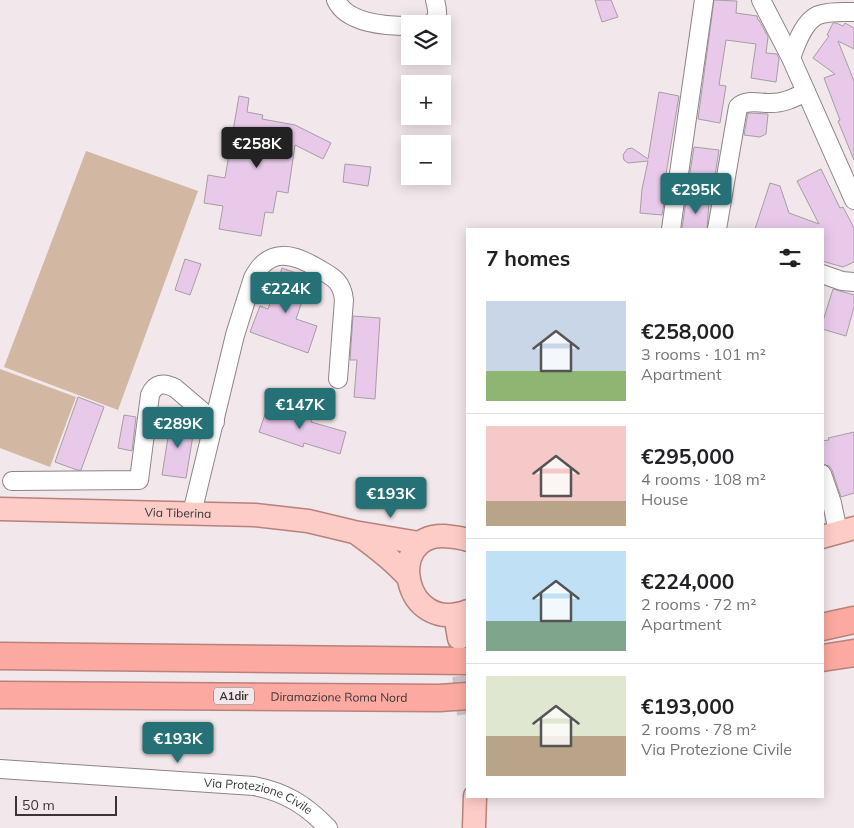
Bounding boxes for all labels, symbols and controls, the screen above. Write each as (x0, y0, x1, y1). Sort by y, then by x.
map controls (401, 15, 451, 185)
button: layers (401, 15, 451, 65)
button: + (401, 75, 451, 125)
pin: €258K (222, 126, 292, 169)
text: €258K (232, 133, 282, 153)
button: − (401, 135, 451, 185)
pin: €295K (661, 172, 731, 215)
text: €295K (671, 179, 721, 199)
icon: filters (776, 244, 804, 272)
text: 7 homes (486, 245, 570, 271)
pin: €224K (251, 272, 321, 314)
text: €224K (261, 278, 311, 298)
text: €258,000 (641, 318, 734, 344)
icon: home (526, 321, 586, 381)
text: 3 rooms · 101 m² (641, 344, 766, 364)
text: Apartment (641, 364, 722, 384)
pin: €147K (265, 388, 335, 430)
text: €147K (275, 394, 325, 414)
pin: €289K (143, 406, 213, 449)
text: €289K (153, 413, 203, 433)
text: €295,000 (641, 443, 734, 469)
icon: home (526, 446, 586, 506)
text: 4 rooms · 108 m² (641, 469, 766, 489)
pin: €193K (356, 476, 426, 519)
text: €193K (366, 483, 416, 503)
text: House (641, 489, 688, 509)
street label: Via Tiberina (144, 504, 212, 521)
text: €224,000 (641, 568, 734, 594)
icon: home (526, 571, 586, 631)
text: 2 rooms · 72 m² (641, 594, 756, 614)
text: Apartment (641, 614, 722, 634)
road number: A1dir (214, 688, 254, 704)
street label: Diramazione Roma Nord (270, 689, 408, 705)
text: €193,000 (641, 693, 734, 719)
icon: home (526, 696, 586, 756)
text: 2 rooms · 78 m² (641, 719, 756, 739)
pin: €193K (143, 722, 213, 764)
text: €193K (153, 728, 203, 748)
text: Via Protezione Civile (641, 739, 792, 759)
street label: Via Protezione Civile (203, 775, 316, 817)
scale bar (15, 793, 118, 816)
text: 50 m (22, 796, 55, 814)

